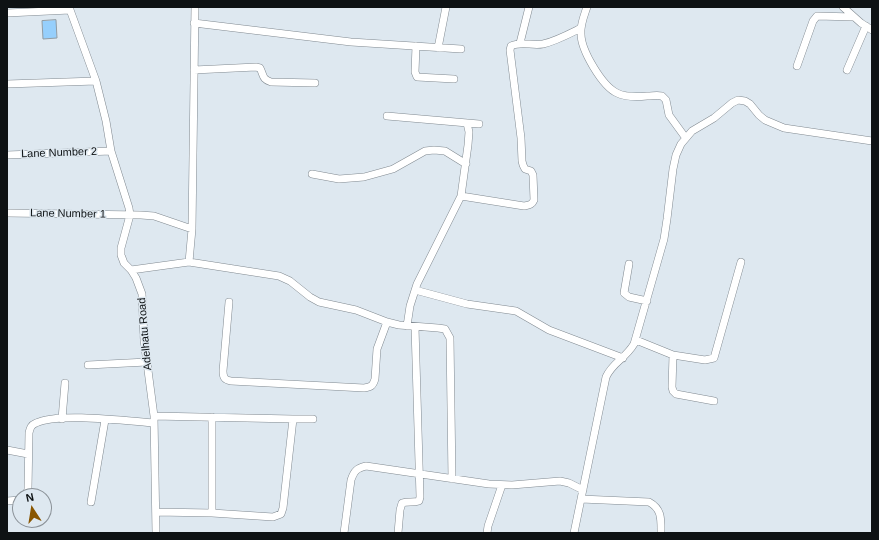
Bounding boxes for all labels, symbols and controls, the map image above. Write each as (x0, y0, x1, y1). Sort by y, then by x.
street label: Lane Number 2 (21, 145, 97, 161)
street label: Lane Number 1 (30, 207, 106, 221)
street label: Adelhatu Road (135, 297, 155, 371)
north arrow (12, 488, 52, 528)
text: N (25, 491, 35, 504)

